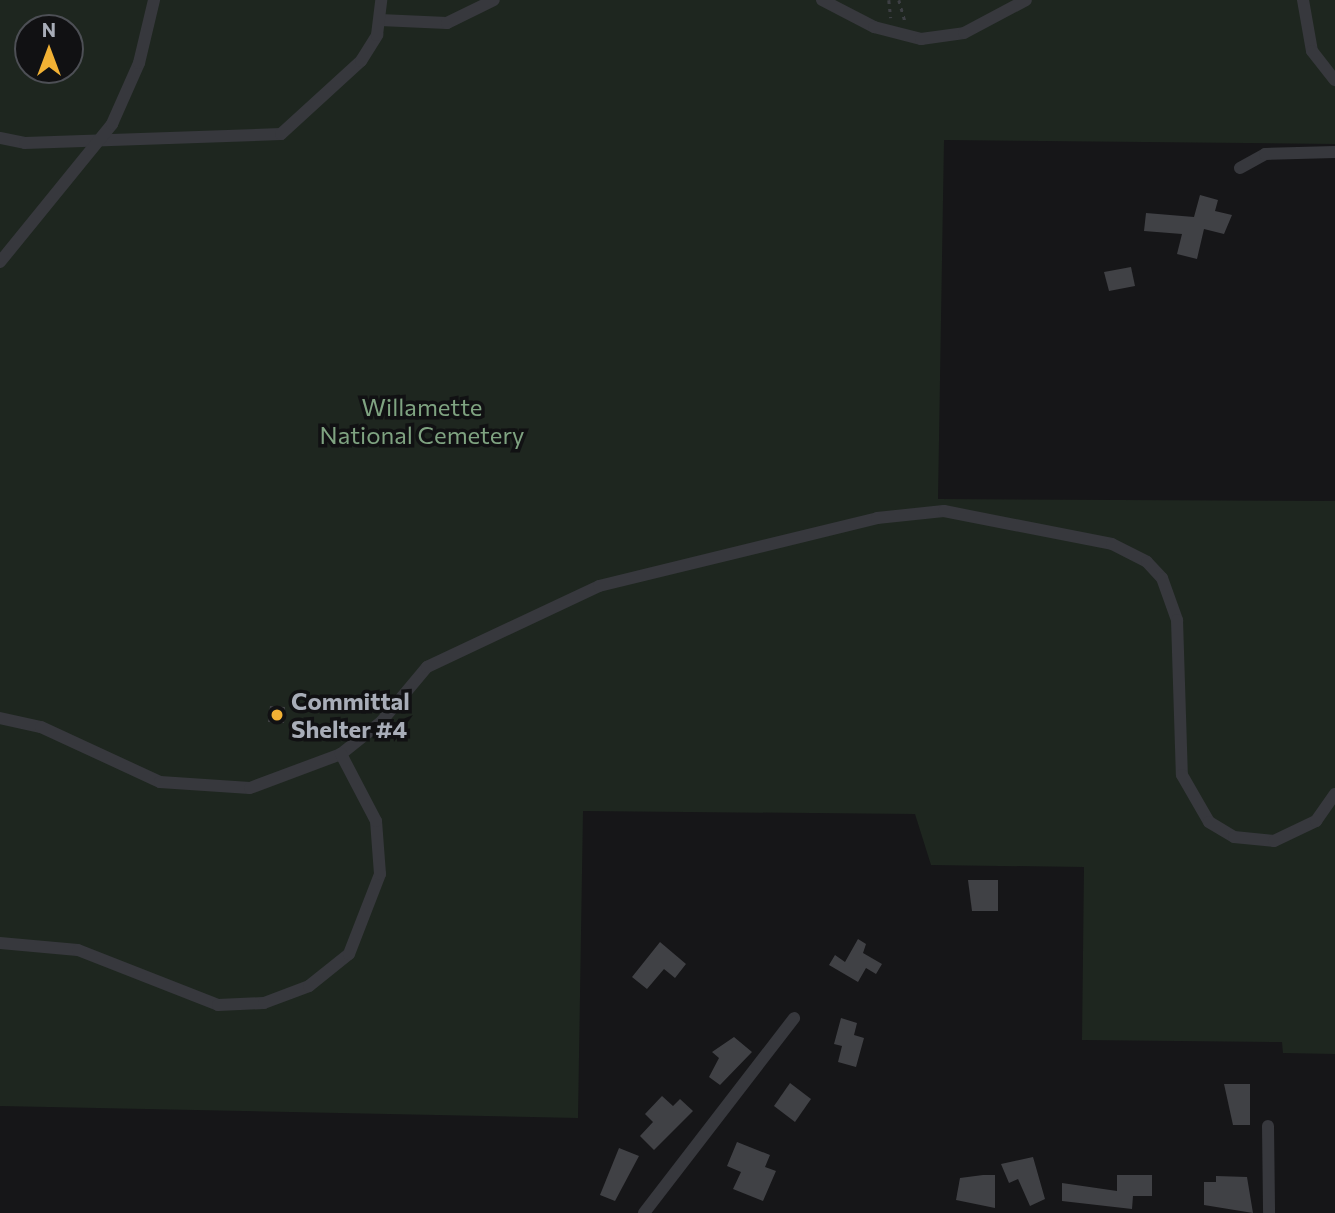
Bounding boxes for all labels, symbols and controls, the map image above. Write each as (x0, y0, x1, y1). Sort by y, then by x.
north arrow (14, 14, 84, 84)
text: N (42, 18, 56, 41)
park label: Willamette National Cemetery (320, 393, 524, 449)
place label: Committal Shelter #4 (291, 687, 410, 743)
marker: Committal Shelter #4 (269, 707, 285, 723)

